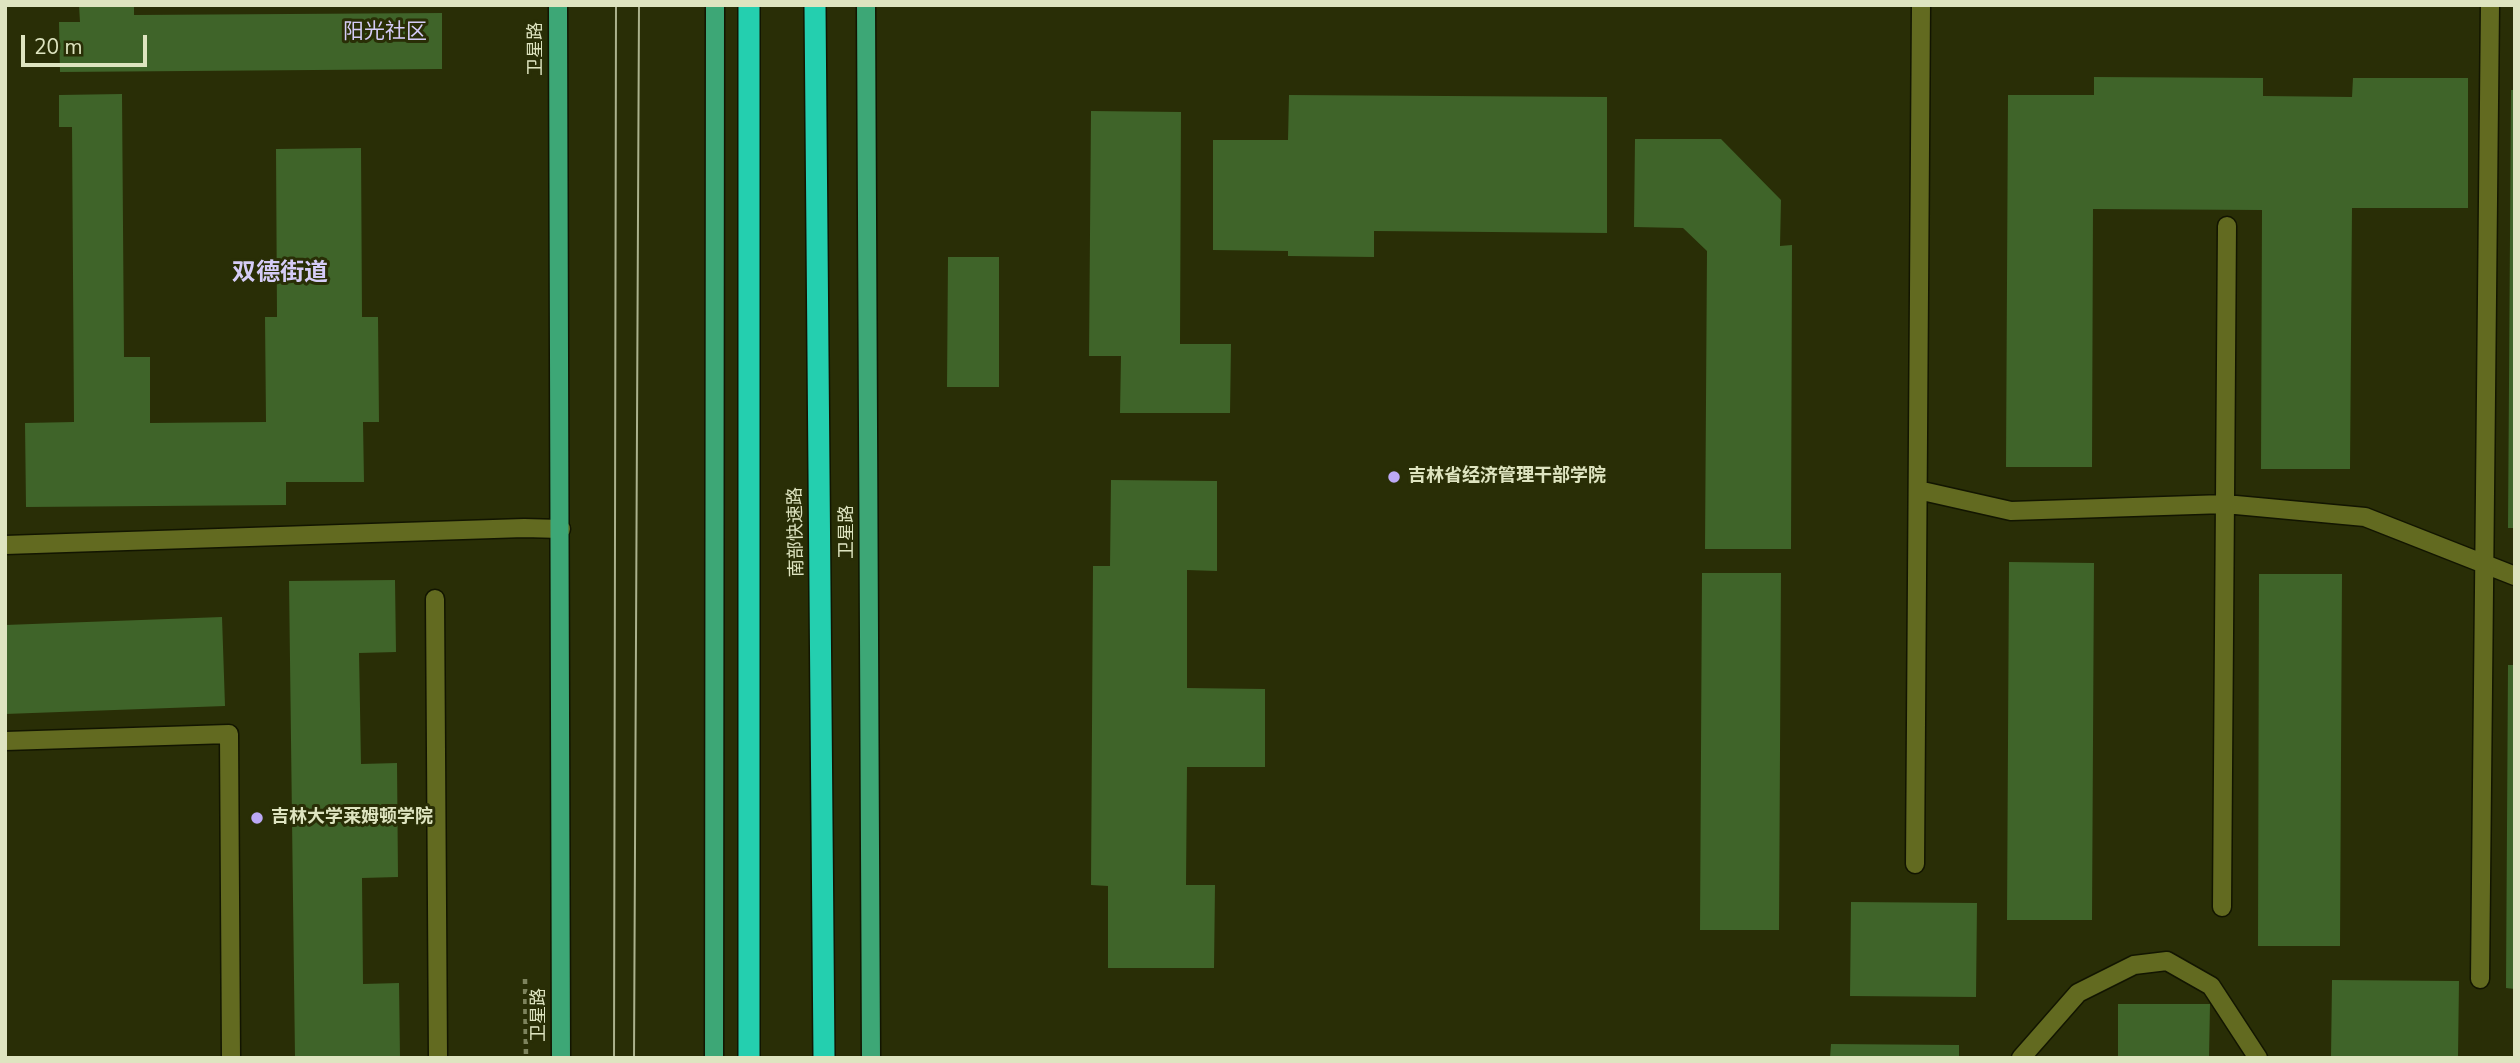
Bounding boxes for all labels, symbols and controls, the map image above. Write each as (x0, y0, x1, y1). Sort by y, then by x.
district label: 阳光社区 (343, 20, 427, 46)
scale bar (24, 21, 150, 65)
street label: 卫星路 (526, 22, 548, 76)
text: 20 m (34, 33, 83, 61)
district label: 双德街道 (232, 260, 328, 288)
place label: 吉林省经济管理干部学院 (1408, 466, 1606, 488)
marker: 吉林省经济管理干部学院 (1386, 469, 1402, 485)
street label: 南部快速路 (785, 487, 809, 577)
street label: 卫星路 (837, 505, 859, 559)
place label: 吉林大学莱姆顿学院 (271, 807, 433, 829)
marker: 吉林大学莱姆顿学院 (249, 810, 265, 826)
street label: 卫星路 (529, 988, 551, 1042)

